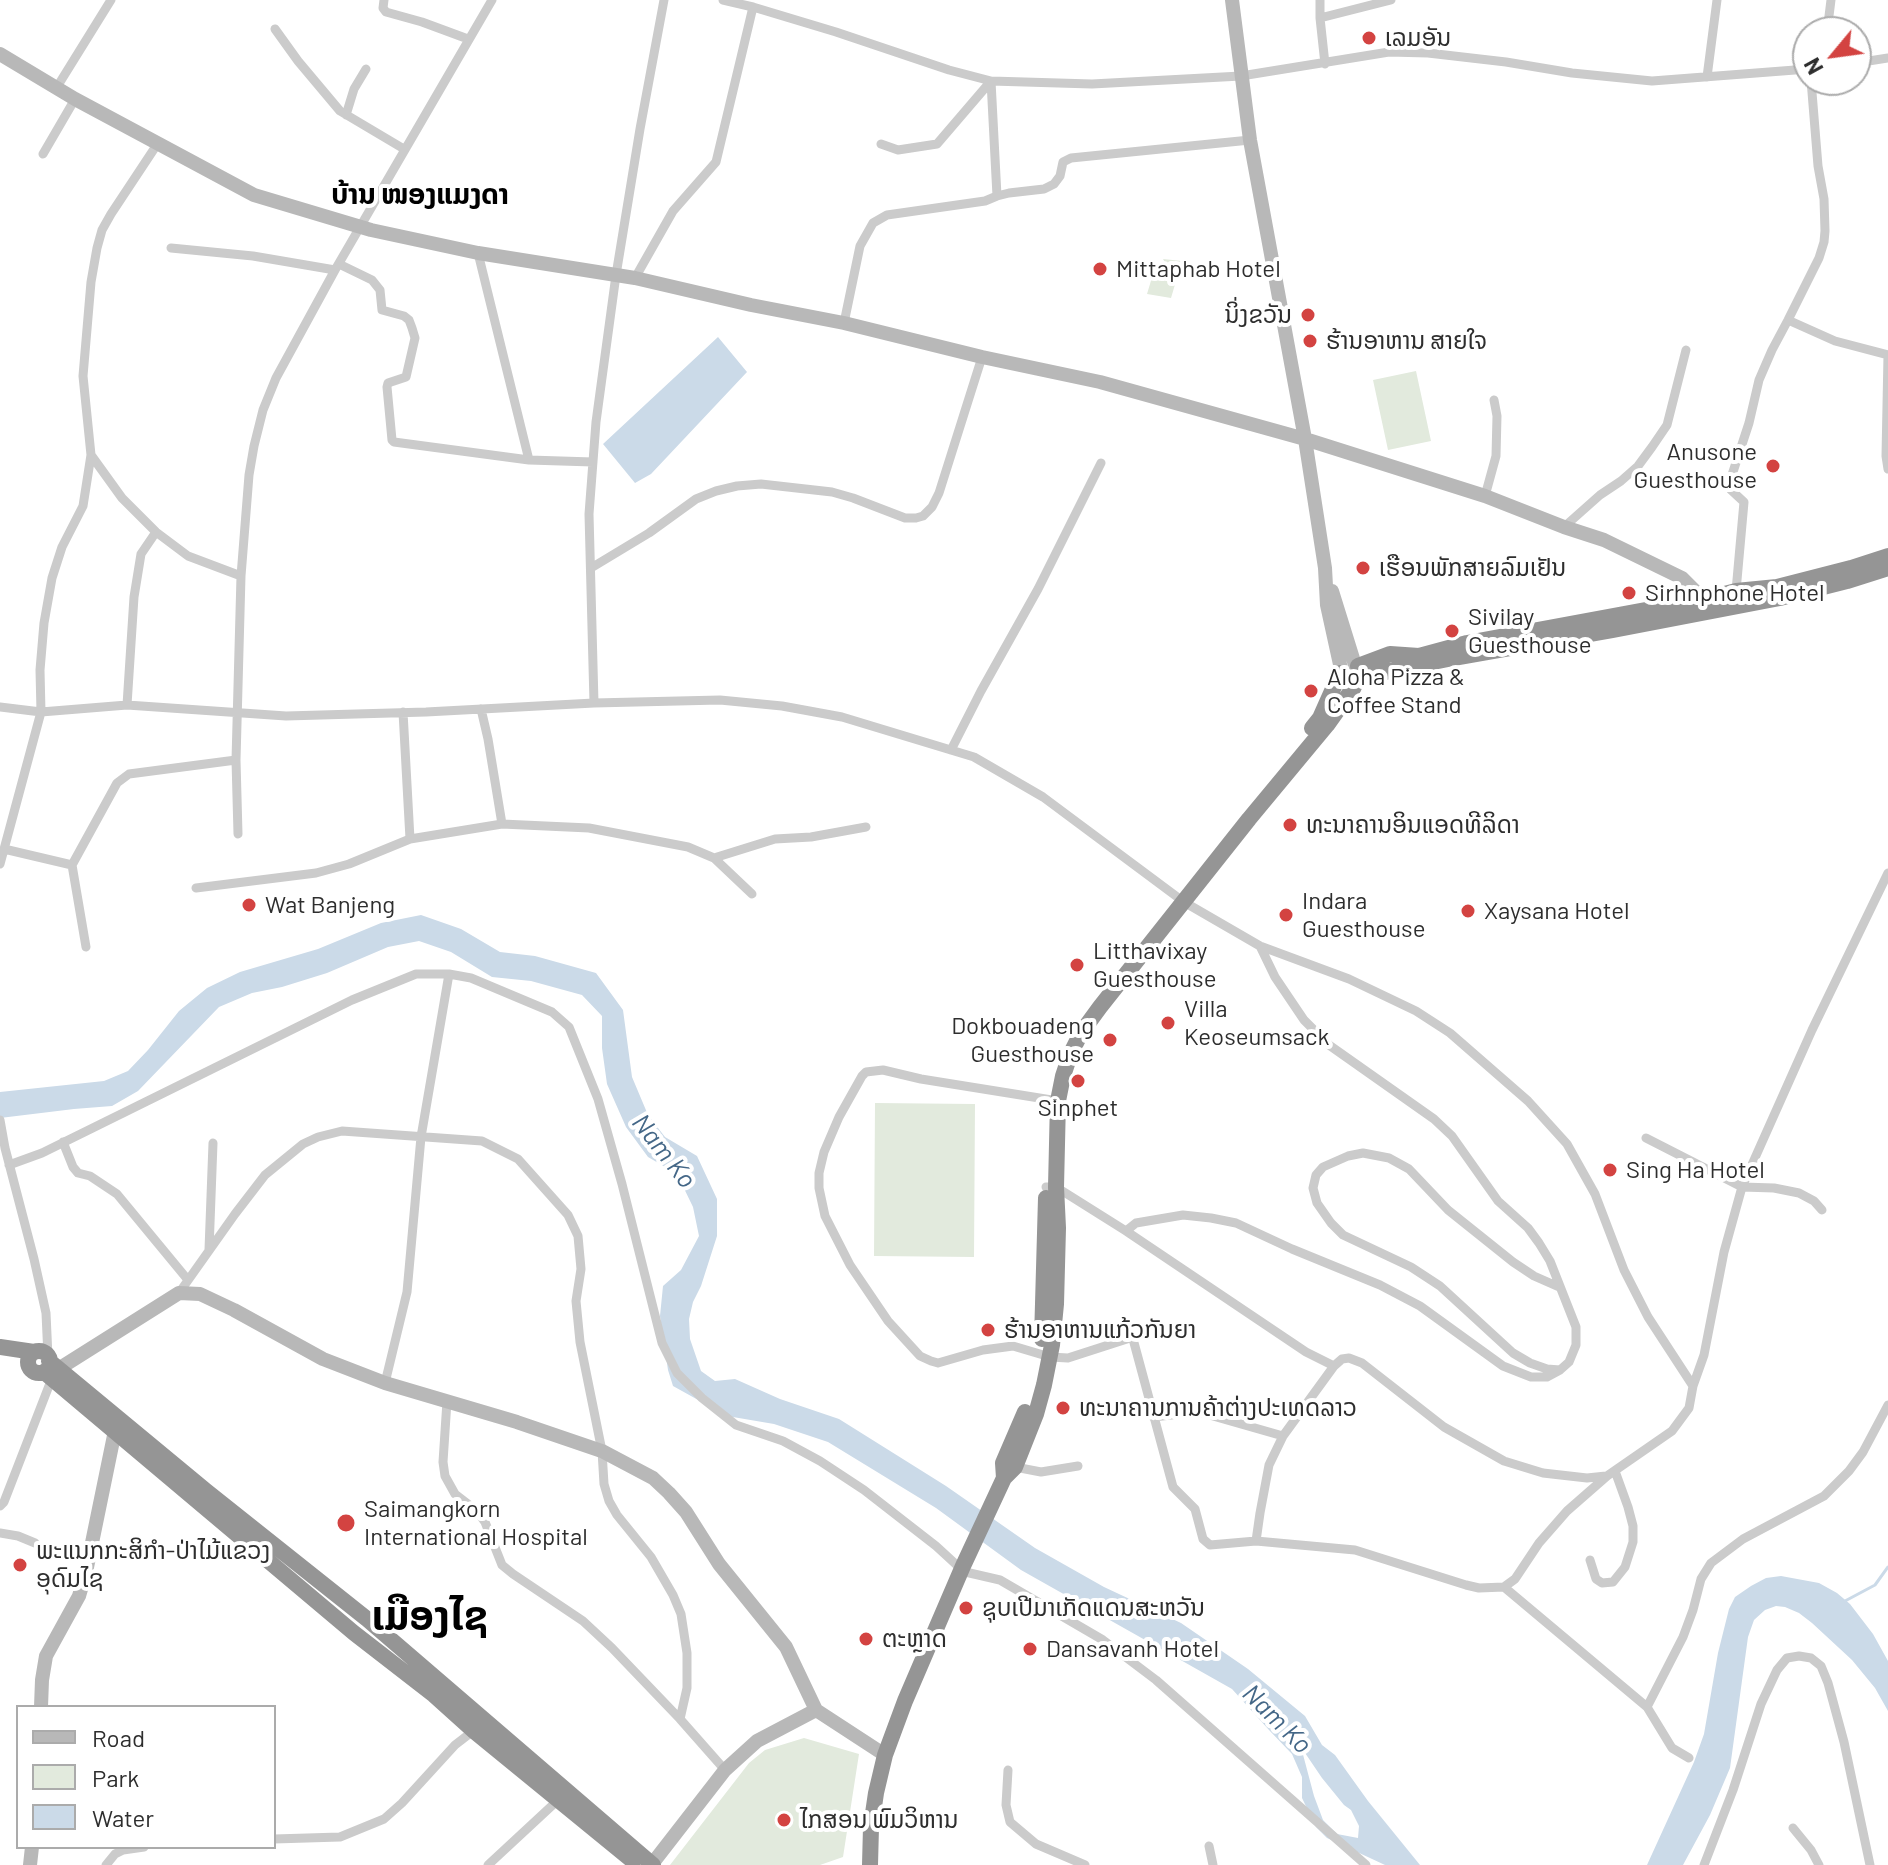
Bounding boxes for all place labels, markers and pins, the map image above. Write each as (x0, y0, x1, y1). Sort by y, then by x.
place label: ເລມອັນ (1385, 24, 1451, 52)
marker: ເລມອັນ (1360, 29, 1378, 47)
place label: Mittaphab Hotel (1116, 255, 1281, 283)
marker: Mittaphab Hotel (1091, 260, 1109, 278)
place label: ນິ່ງຂວັນ (1225, 301, 1292, 329)
marker: ນິ່ງຂວັນ (1299, 306, 1317, 324)
place label: ຮ້ານອາຫານ ສາຍໃຈ (1326, 327, 1487, 355)
marker: ຮ້ານອາຫານ ສາຍໃຈ (1301, 332, 1319, 350)
place label: Anusone Guesthouse (1634, 438, 1757, 494)
marker: Anusone Guesthouse (1764, 457, 1782, 475)
place label: ເຮືອນພັກສາຍລົມເຢັນ (1379, 554, 1566, 582)
marker: ເຮືອນພັກສາຍລົມເຢັນ (1354, 559, 1372, 577)
place label: Sirhnphone Hotel (1645, 579, 1824, 607)
marker: Sirhnphone Hotel (1620, 584, 1638, 602)
place label: Sivilay Guesthouse (1468, 603, 1591, 659)
marker: Sivilay Guesthouse (1443, 622, 1461, 640)
place label: Aloha Pizza & Coffee Stand (1327, 663, 1465, 719)
marker: Aloha Pizza & Coffee Stand (1302, 682, 1320, 700)
place label: ທະນາຄານອິນແອດທີລິດາ (1306, 811, 1520, 839)
marker: ທະນາຄານອິນແອດທີລິດາ (1281, 816, 1299, 834)
place label: Indara Guesthouse (1302, 887, 1425, 943)
place label: Wat Banjeng (265, 891, 395, 919)
marker: Wat Banjeng (240, 896, 258, 914)
place label: Xaysana Hotel (1484, 897, 1629, 925)
marker: Xaysana Hotel (1459, 902, 1477, 920)
marker: Indara Guesthouse (1277, 906, 1295, 924)
place label: Litthavixay Guesthouse (1093, 937, 1216, 993)
marker: Litthavixay Guesthouse (1068, 956, 1086, 974)
place label: Villa Keoseumsack (1184, 995, 1330, 1051)
place label: Dokbouadeng Guesthouse (951, 1012, 1094, 1068)
marker: Villa Keoseumsack (1159, 1014, 1177, 1032)
marker: Dokbouadeng Guesthouse (1101, 1031, 1119, 1049)
marker: Sinphet (1069, 1072, 1087, 1090)
place label: Sinphet (1038, 1094, 1118, 1122)
place label: Sing Ha Hotel (1626, 1156, 1765, 1184)
marker: Sing Ha Hotel (1601, 1161, 1619, 1179)
place label: ຮ້ານອາຫານແກ້ວກັນຍາ (1004, 1316, 1196, 1344)
marker: ຮ້ານອາຫານແກ້ວກັນຍາ (979, 1321, 997, 1339)
place label: ທະນາຄານການຄ້າຕ່າງປະເທດລາວ (1079, 1394, 1357, 1422)
marker: ທະນາຄານການຄ້າຕ່າງປະເທດລາວ (1054, 1399, 1072, 1417)
place label: Saimangkorn International Hospital (364, 1495, 588, 1551)
marker: Saimangkorn International Hospital (335, 1512, 357, 1534)
place label: ພະແນກກະສິກຳ-ປ່າໄມ້ແຂວງ ອຸດົມໄຊ (36, 1537, 270, 1593)
marker: ພະແນກກະສິກຳ-ປ່າໄມ້ແຂວງ ອຸດົມໄຊ (11, 1556, 29, 1574)
place label: ຊຸບເປີມາເກັດແດນສະຫວັນ (982, 1594, 1205, 1622)
marker: ຊຸບເປີມາເກັດແດນສະຫວັນ (957, 1599, 975, 1617)
place label: ຕະຫຼາດ (882, 1625, 947, 1653)
marker: ຕະຫຼາດ (857, 1630, 875, 1648)
place label: Dansavanh Hotel (1046, 1635, 1219, 1663)
marker: Dansavanh Hotel (1021, 1640, 1039, 1658)
place label: ໄກສອນ ພົມວິຫານ (800, 1806, 958, 1834)
marker: ໄກສອນ ພົມວິຫານ (775, 1811, 793, 1829)

